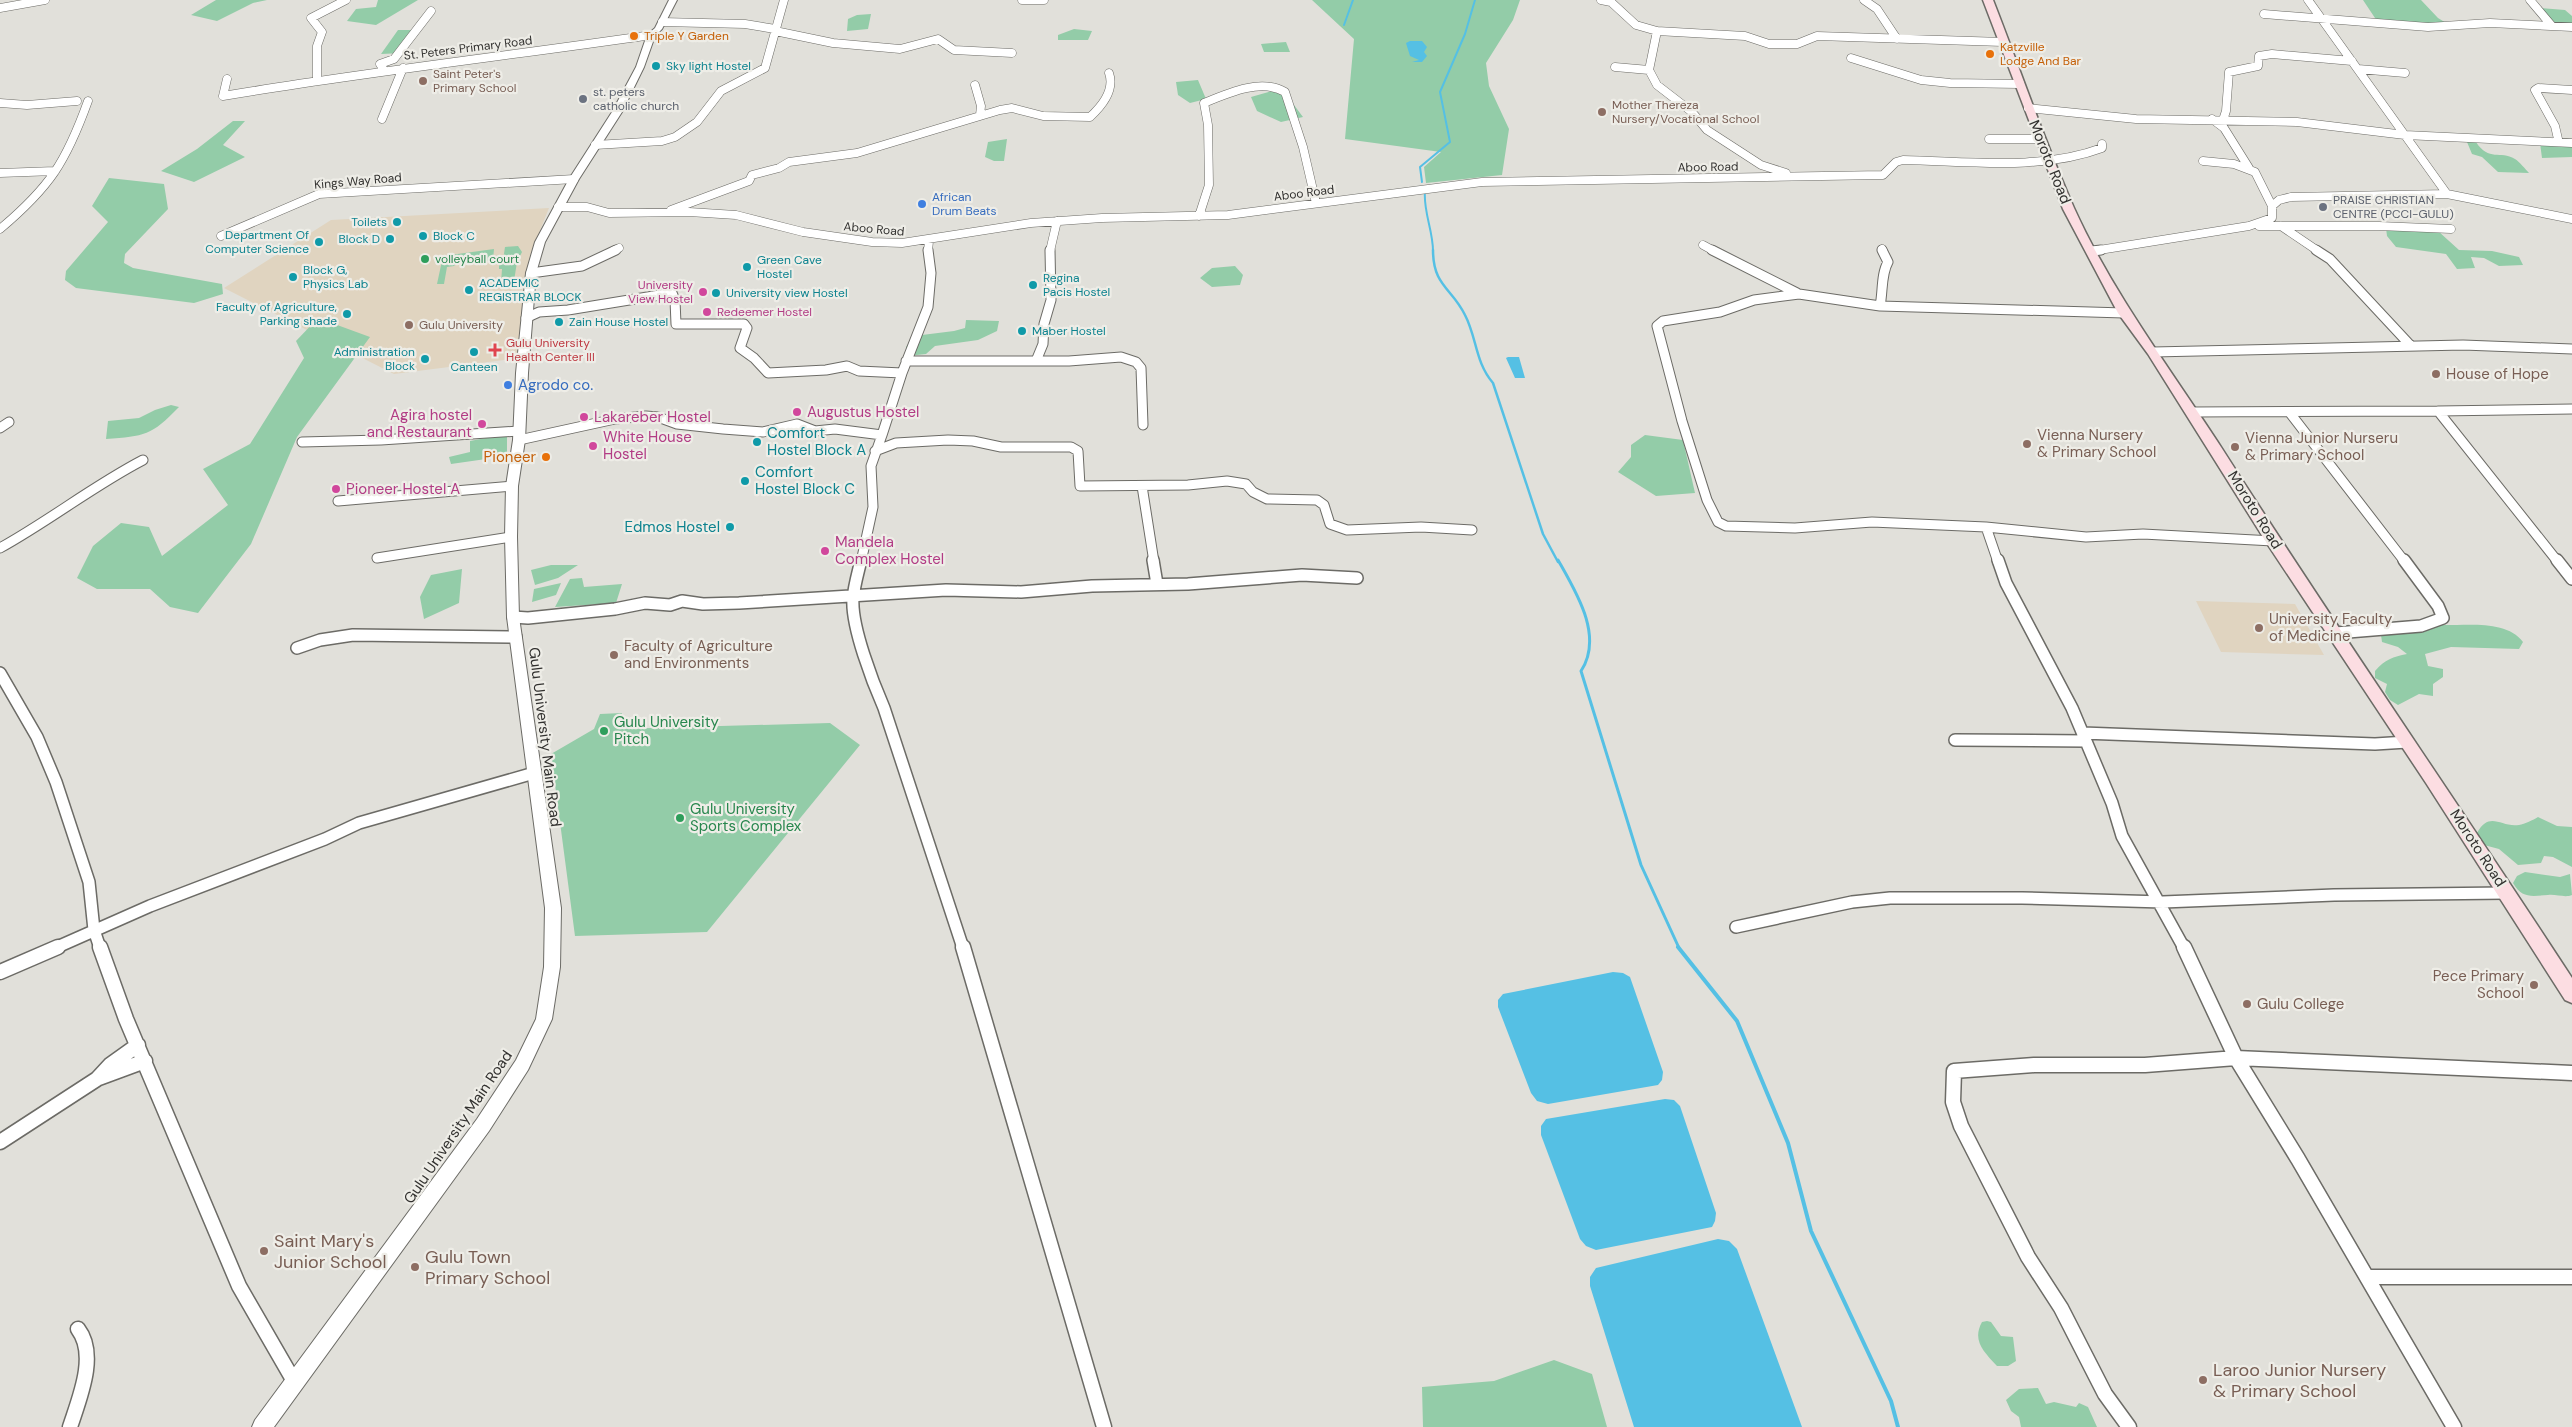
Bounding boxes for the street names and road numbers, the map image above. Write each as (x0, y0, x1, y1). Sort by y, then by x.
street label: St. Peters Primary Road (403, 32, 533, 64)
street label: Moroto Road (2024, 117, 2076, 207)
street label: Aboo Road (1677, 158, 1739, 176)
street label: Kings Way Road (314, 169, 402, 193)
street label: Aboo Road (1273, 181, 1335, 205)
street label: Aboo Road (843, 218, 905, 240)
street label: Moroto Road (2223, 467, 2287, 553)
street label: Gulu University Main Road (524, 646, 566, 828)
street label: Moroto Road (2445, 805, 2511, 891)
street label: Gulu University Main Road (399, 1046, 517, 1208)

